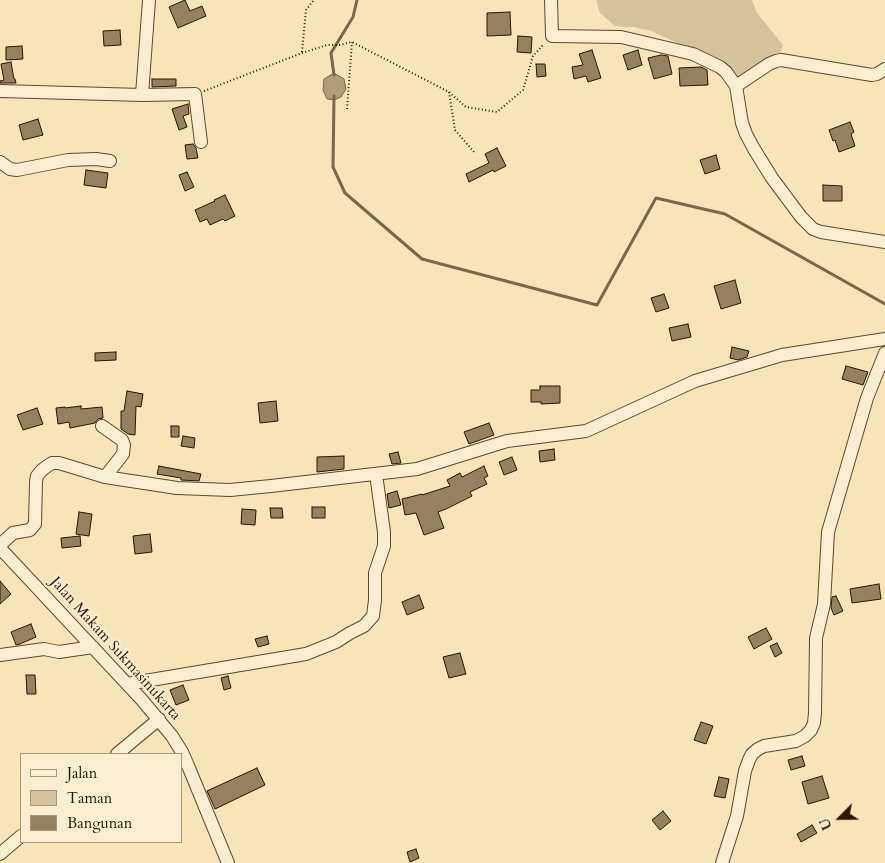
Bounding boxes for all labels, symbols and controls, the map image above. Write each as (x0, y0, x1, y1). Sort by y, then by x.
street label: Jalan Makam Sukmasinukarta (46, 574, 184, 724)
legend (20, 753, 182, 843)
text: Jalan (67, 763, 97, 783)
text: Taman (67, 788, 112, 808)
north arrow (815, 793, 865, 843)
text: Bangunan (67, 813, 132, 833)
text: U (815, 815, 837, 833)

